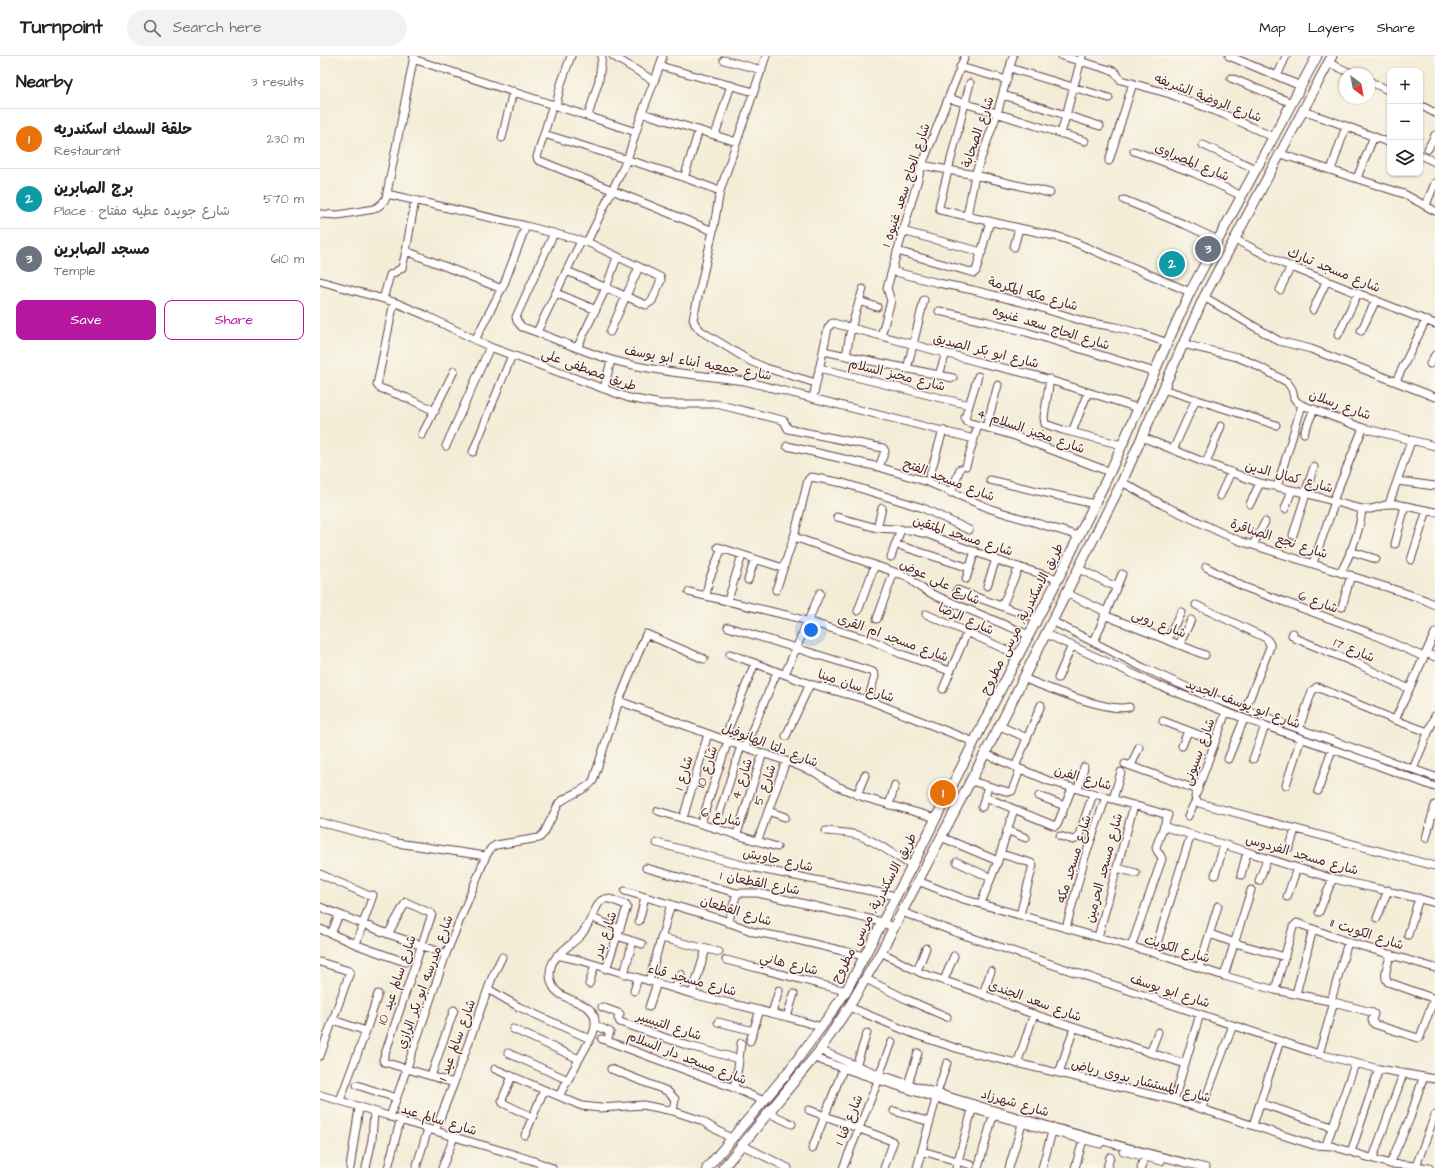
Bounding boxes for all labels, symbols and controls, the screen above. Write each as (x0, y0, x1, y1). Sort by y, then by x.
search box (127, 10, 407, 46)
text: Turnpoint (20, 14, 103, 41)
icon: search (141, 17, 163, 39)
text: Search here (173, 17, 261, 38)
text: Map (1259, 18, 1286, 38)
text: Layers (1308, 18, 1355, 38)
text: Share (1377, 18, 1415, 38)
north arrow (1339, 68, 1375, 104)
map controls (1387, 68, 1423, 176)
button: + (1387, 68, 1423, 104)
street label: شارع الروضة الشريفه (1152, 69, 1264, 127)
text: Nearby (16, 70, 73, 94)
text: 3 results (251, 73, 304, 91)
street label: شارع الصحابة (957, 94, 999, 170)
button: − (1387, 104, 1423, 140)
text: حلقة السمك اسكندريه (54, 119, 192, 140)
street label: شارع الحاج سعد غنيوه 1 (878, 121, 934, 249)
text: 1 (28, 130, 30, 148)
text: 230 m (266, 130, 304, 148)
street label: شارع المصراوى (1152, 138, 1232, 186)
button: layers (1387, 140, 1423, 176)
text: Restaurant (54, 142, 121, 160)
text: برج الصابرين (54, 178, 133, 199)
text: 2 (25, 190, 33, 208)
text: 570 m (263, 190, 304, 208)
text: Place · شارع جويده عطيه مفتاح (54, 202, 230, 220)
pin: 3 (1195, 234, 1221, 264)
text: مسجد الصابرين (54, 239, 150, 260)
street label: شارع مسجد تبارك (1285, 243, 1383, 297)
pin: 2 (1159, 249, 1185, 279)
text: 3 (26, 250, 32, 268)
text: 610 m (271, 250, 304, 268)
text: Temple (54, 262, 96, 280)
street label: شارع مكه المكرمة (986, 273, 1080, 315)
button: Save (16, 300, 156, 340)
button: Share (164, 300, 304, 340)
street label: شارع الحاج سعد غنيوه (990, 302, 1112, 354)
street label: شارع ابو بكر الصديق (931, 329, 1041, 373)
street label: شارع جمعيه أبناء ابو يوسف (623, 341, 773, 385)
street label: طريق مصطفى على (539, 344, 639, 396)
street label: شارع مخبز السلام (847, 354, 947, 397)
street label: شارع رسلان (1307, 386, 1373, 424)
street label: شارع مخبز السلام 4 (974, 404, 1087, 459)
street label: شارع مسجد الفتح (901, 454, 997, 506)
street label: شارع كمال الدين (1243, 457, 1335, 497)
street label: شارع مسجد المتقين (911, 511, 1015, 561)
street label: شارع نجع الصناقرة (1228, 515, 1330, 564)
street label: طريق الاسكندرية, مرسى مطروح (976, 540, 1068, 698)
street label: شارع على عوض (897, 555, 983, 609)
street label: شارع 6 (1295, 586, 1341, 618)
street label: شارع الرضا (935, 599, 997, 639)
street label: شارع روبى (1129, 605, 1189, 643)
street label: شارع مسجد ام القرى (835, 610, 951, 667)
your location (801, 620, 821, 640)
street label: شارع 17 (1331, 633, 1377, 667)
street label: شارع سان مينا (815, 665, 897, 707)
street label: شارع ابو يوسف الجديد (1183, 675, 1303, 733)
street label: شارع بسيونى (1179, 716, 1219, 788)
street label: شارع دلتا الهانوفيل (719, 718, 821, 772)
street label: شارع 10 (692, 744, 722, 790)
street label: شارع 1 (670, 754, 698, 792)
street label: شارع 4 (727, 756, 757, 802)
street label: شارع الفرن (1052, 761, 1114, 795)
street label: شارع 5 (749, 762, 781, 808)
pin: 1 (930, 778, 956, 808)
street label: شارع 6 (699, 803, 743, 831)
street label: شارع مسجد الحرمين (1081, 811, 1127, 925)
street label: شارع مسجد مكه (1052, 813, 1096, 905)
street label: طريق الاسكندرية, مرسى مطروح (827, 830, 921, 986)
street label: شارع مسجد الفردوس (1244, 830, 1360, 880)
street label: شارع جاويش (741, 844, 815, 876)
street label: شارع القطعان 1 (719, 866, 801, 900)
street label: شارع القطعان (698, 892, 774, 930)
street label: شارع بدر (588, 909, 621, 962)
street label: شارع مدرسه ابو بكر الرازي (392, 913, 458, 1051)
street label: شارع الكويت 11 (1328, 914, 1406, 954)
street label: شارع الكويت (1142, 930, 1212, 968)
street label: شارع سالم عيد 10 (373, 933, 422, 1027)
street label: شارع هاني (758, 948, 820, 982)
street label: شارع مسجد قباء (645, 959, 739, 1001)
street label: شارع ابو يوسف (1128, 970, 1212, 1012)
street label: شارع سعد الجندى (986, 976, 1084, 1026)
street label: شارع سالم عيد 1 (434, 997, 481, 1084)
street label: شارع التيسير (633, 1007, 704, 1045)
street label: شارع مسجد دار السلام (624, 1027, 749, 1090)
street label: شارع المستشار بدوى رياض (1069, 1055, 1213, 1107)
street label: شارع شهرزاد (979, 1085, 1051, 1121)
street label: شارع قنا 1 (831, 1092, 867, 1148)
street label: شارع سالم عيد (399, 1100, 479, 1141)

